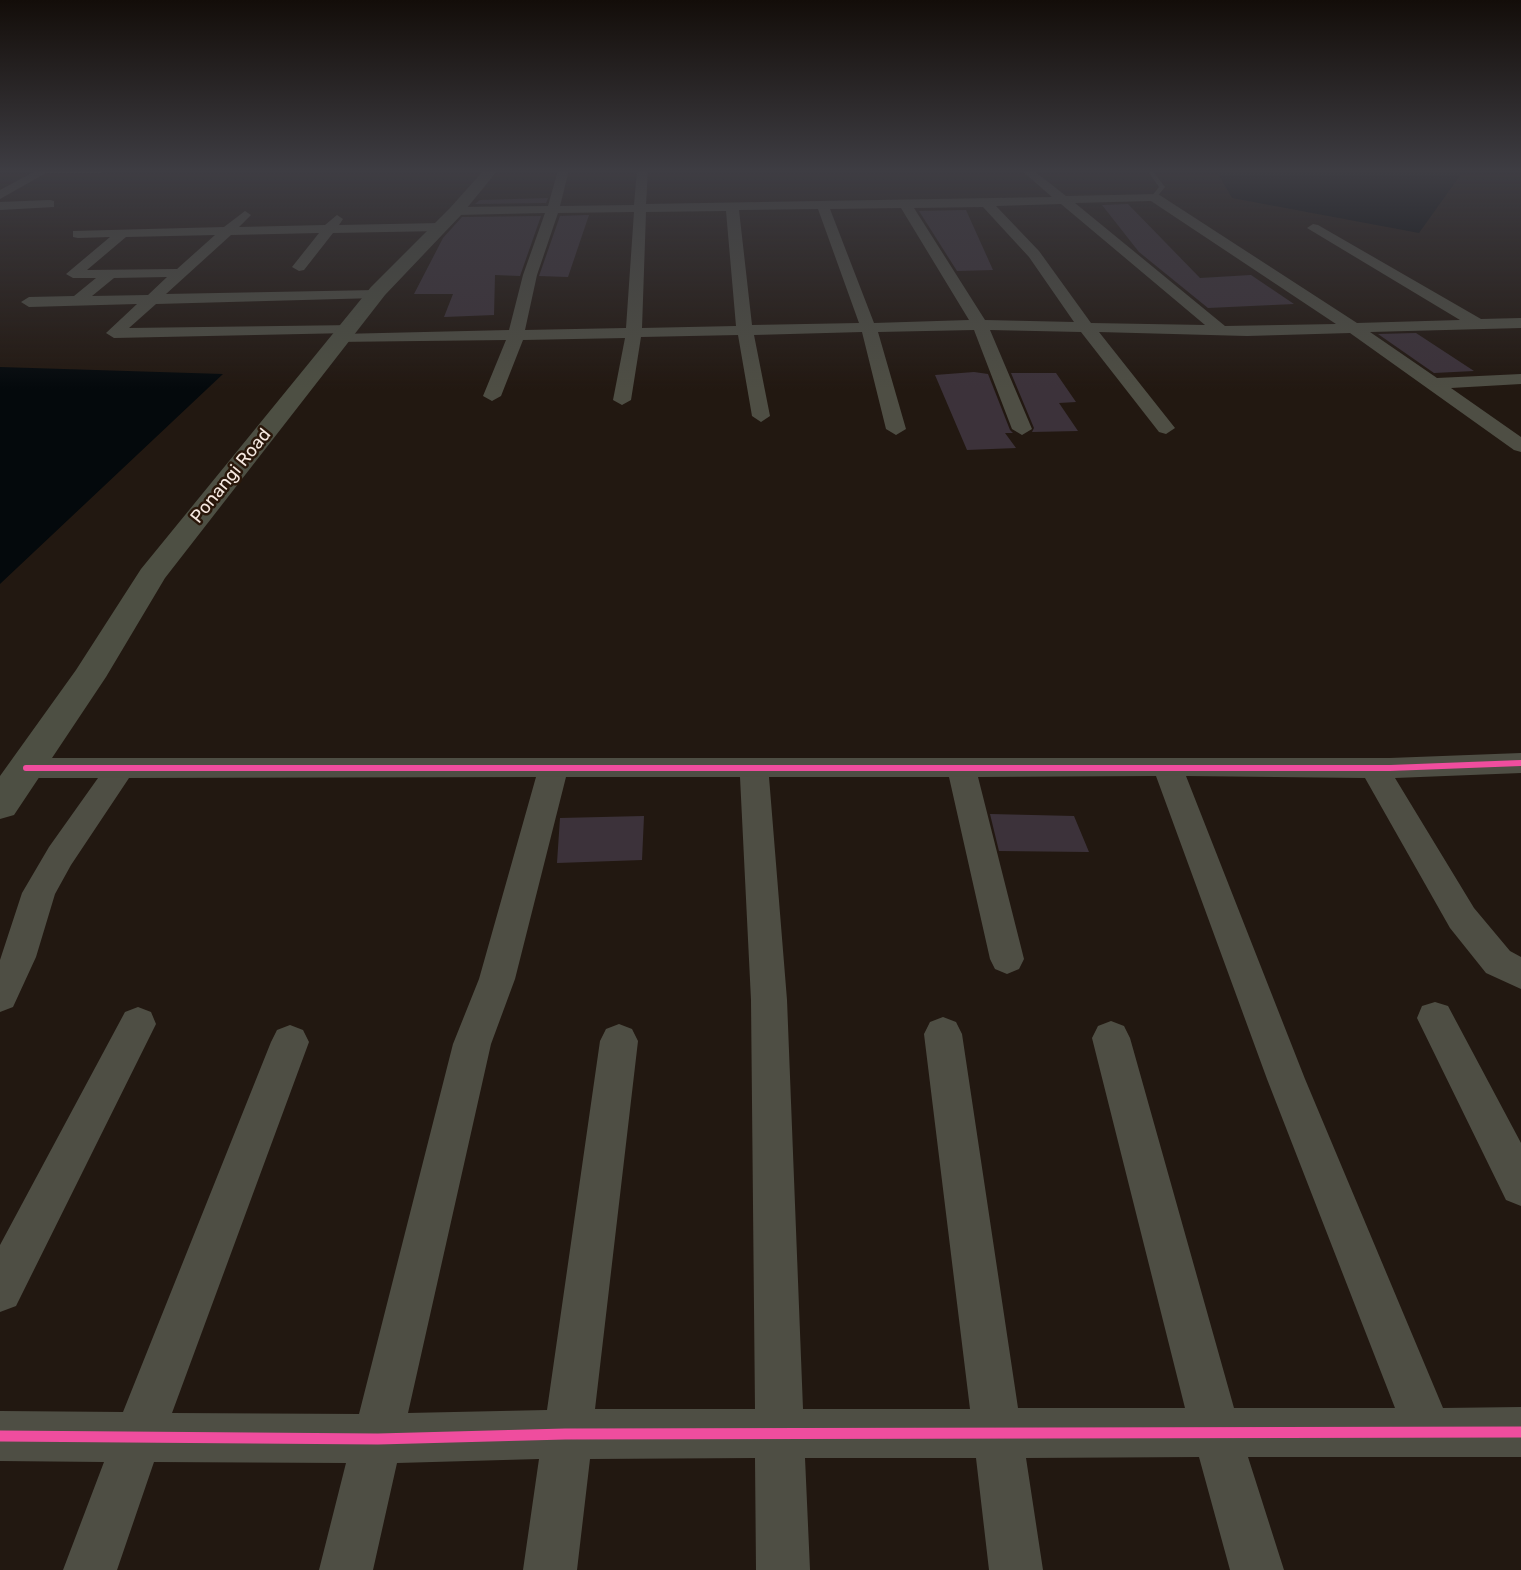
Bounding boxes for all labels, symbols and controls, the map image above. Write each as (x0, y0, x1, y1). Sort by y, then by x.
street label: Ponangi Road (186, 424, 276, 528)

